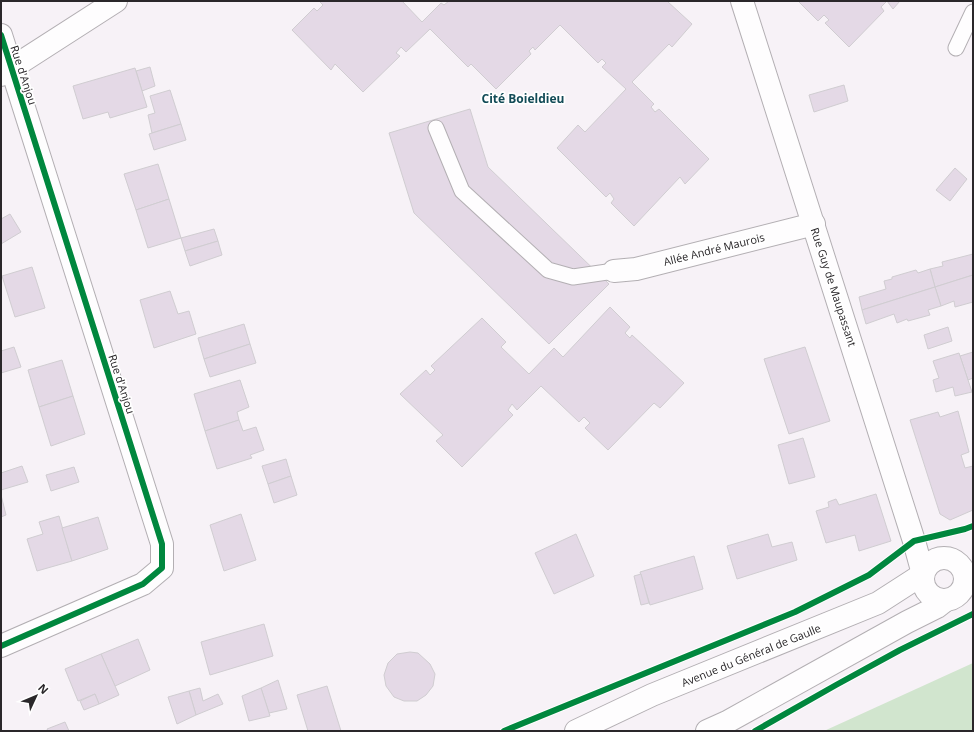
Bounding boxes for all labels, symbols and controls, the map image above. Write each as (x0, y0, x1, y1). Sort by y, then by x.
street label: Rue d'Anjou (7, 43, 41, 107)
district label: Cité Boieldieu (482, 90, 564, 107)
street label: Rue Guy de Maupassant (808, 226, 860, 348)
street label: Allée André Maurois (662, 229, 766, 269)
street label: Rue d'Anjou (105, 352, 139, 416)
street label: Avenue du Général de Gaulle (679, 620, 823, 690)
north arrow (16, 676, 56, 716)
text: N (35, 680, 52, 697)

